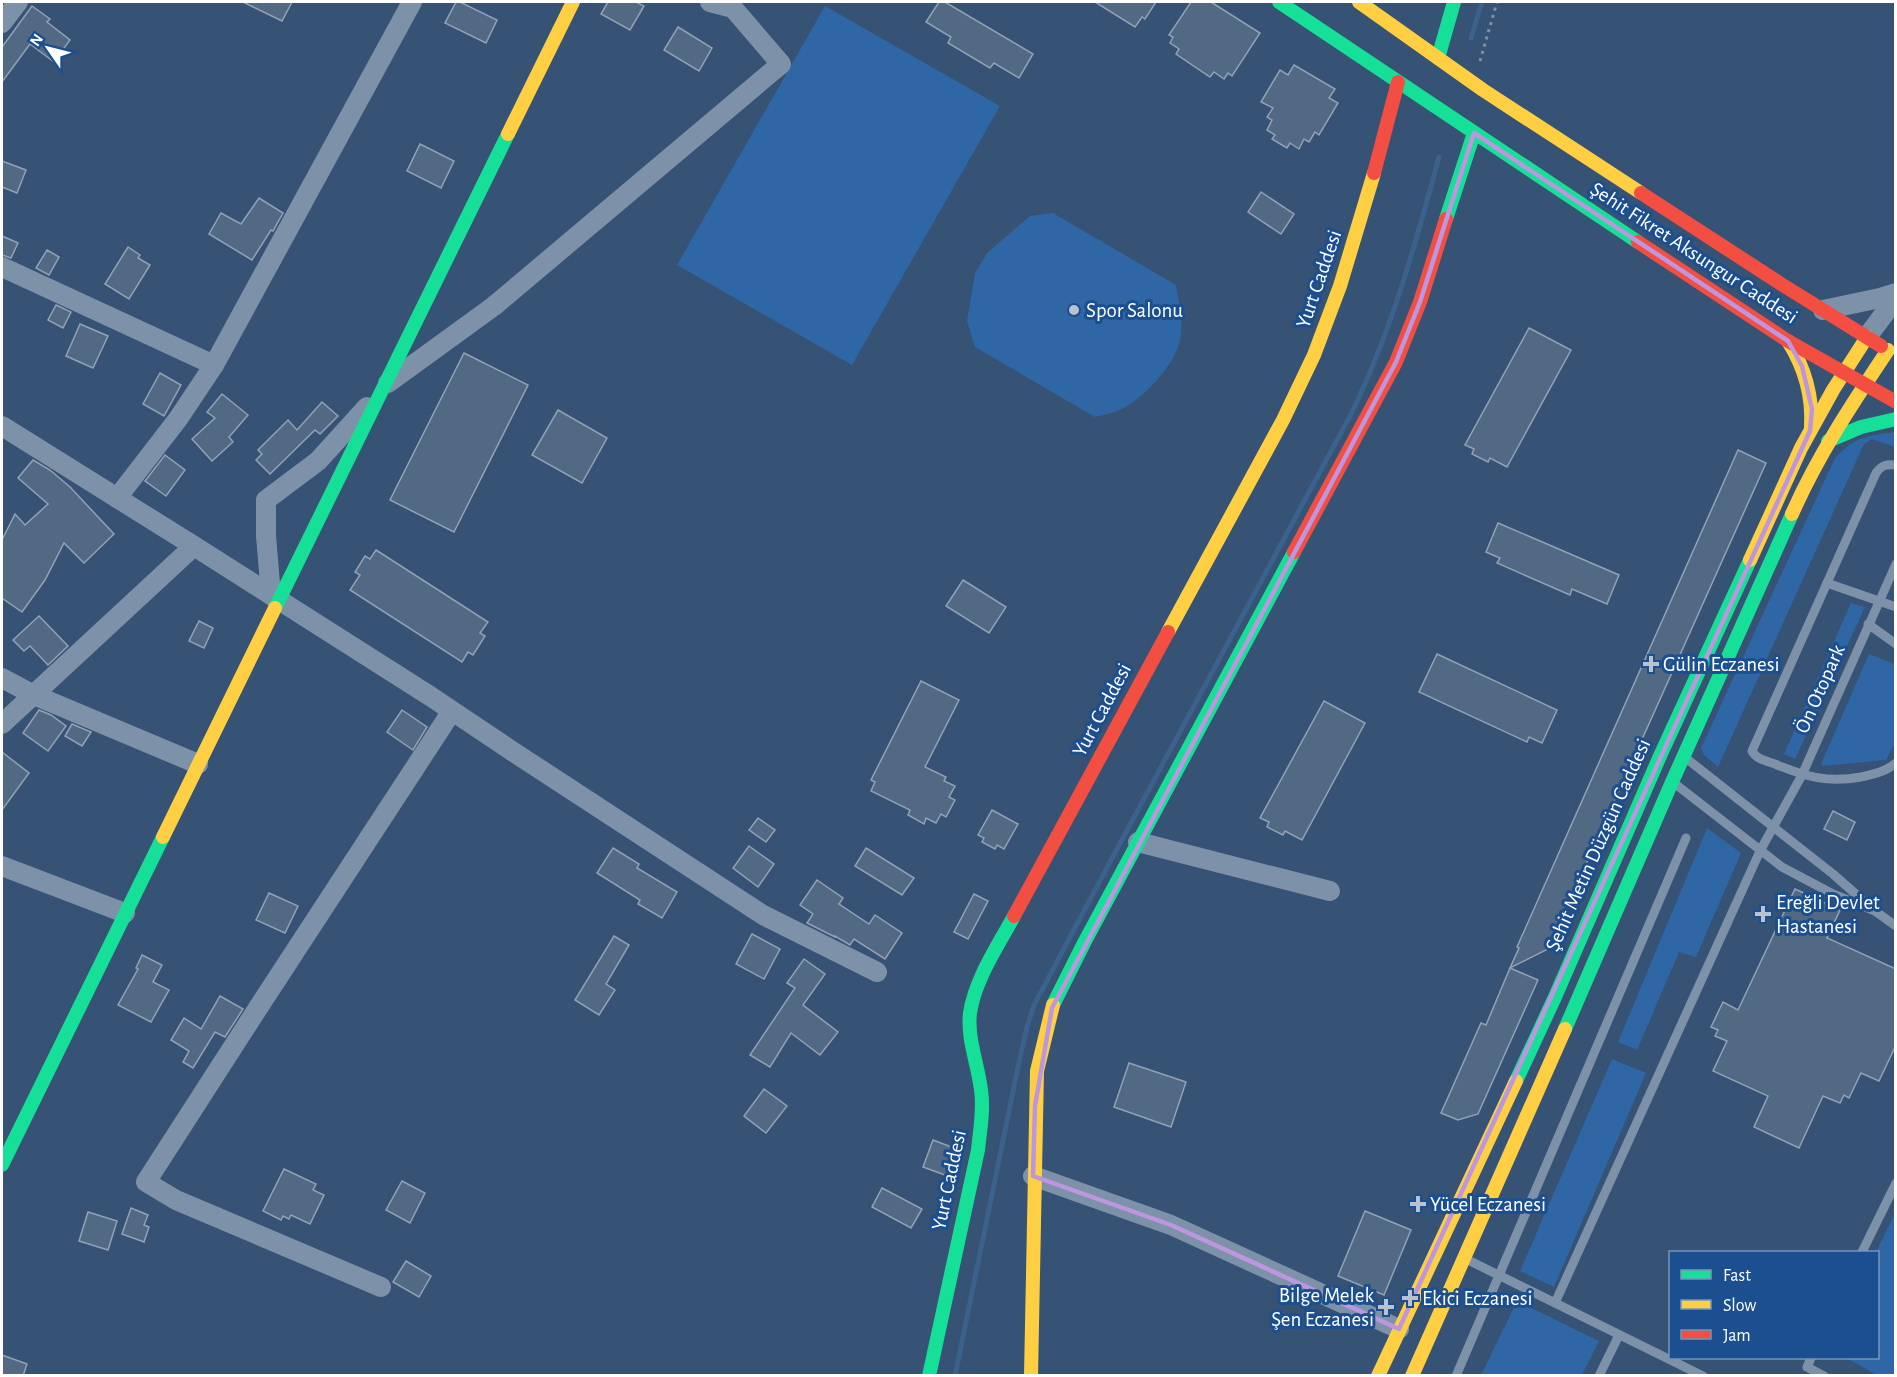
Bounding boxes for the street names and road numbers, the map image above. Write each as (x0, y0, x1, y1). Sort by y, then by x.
street label: Şehit Fikret Aksungur Caddesi (1587, 178, 1801, 328)
street label: Yurt Caddesi (1292, 227, 1346, 331)
street label: Ön Otopark (1790, 641, 1849, 736)
street label: Yurt Caddesi (1069, 660, 1135, 760)
street label: Şehit Metin Düzgün Caddesi (1542, 736, 1654, 954)
street label: Yurt Caddesi (928, 1128, 970, 1232)

